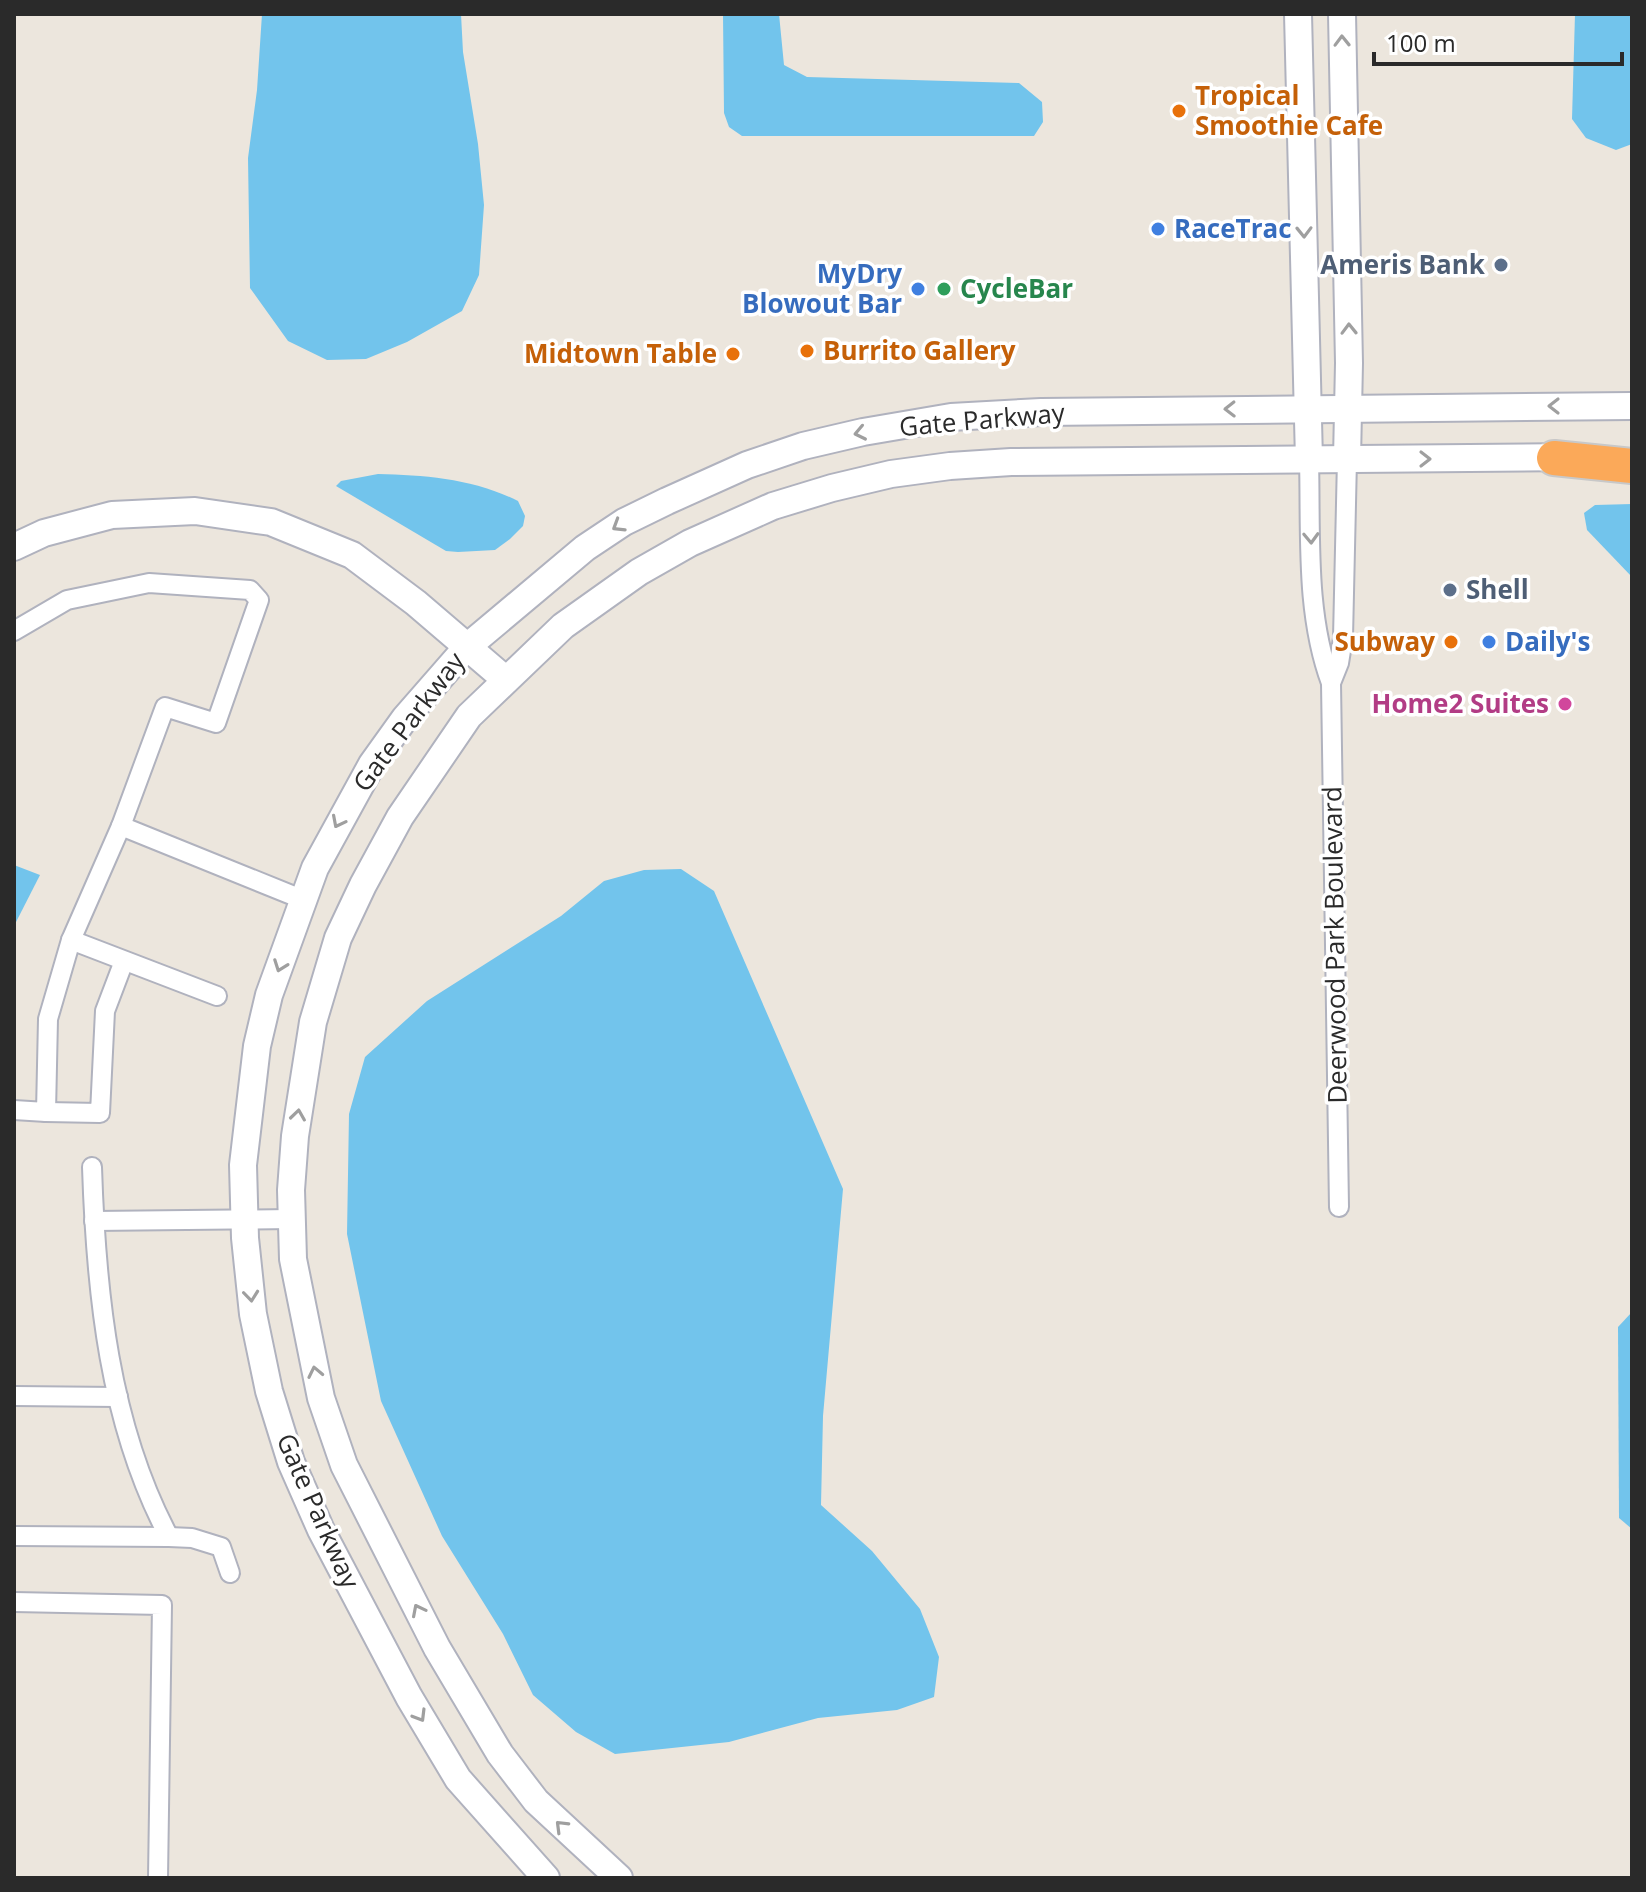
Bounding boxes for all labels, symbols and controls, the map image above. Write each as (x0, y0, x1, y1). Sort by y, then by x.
scale bar (1374, 16, 1622, 66)
text: 100 m (1386, 26, 1456, 59)
one-way arrow (1334, 34, 1351, 47)
place label: Tropical Smoothie Cafe (1195, 77, 1383, 143)
marker: Tropical Smoothie Cafe (1170, 102, 1188, 120)
place label: RaceTrac (1174, 210, 1292, 246)
marker: RaceTrac (1149, 220, 1167, 238)
one-way arrow (1295, 226, 1313, 239)
place label: Ameris Bank (1320, 246, 1486, 282)
place label: MyDry Blowout Bar (742, 255, 902, 321)
marker: Ameris Bank (1492, 256, 1510, 274)
place label: CycleBar (960, 270, 1073, 306)
marker: MyDry Blowout Bar (909, 280, 927, 298)
marker: CycleBar (935, 280, 953, 298)
one-way arrow (1340, 322, 1357, 335)
place label: Burrito Gallery (823, 332, 1016, 368)
place label: Midtown Table (524, 335, 717, 371)
marker: Burrito Gallery (798, 342, 816, 360)
marker: Midtown Table (724, 345, 742, 363)
street label: Gate Parkway (898, 394, 1067, 444)
one-way arrow (1547, 397, 1560, 415)
one-way arrow (1223, 400, 1236, 417)
one-way arrow (854, 424, 867, 441)
one-way arrow (1419, 450, 1432, 468)
one-way arrow (613, 517, 627, 532)
one-way arrow (1303, 532, 1320, 545)
place label: Shell (1466, 571, 1529, 607)
marker: Shell (1441, 581, 1459, 599)
place label: Subway (1334, 623, 1435, 659)
place label: Daily's (1505, 623, 1590, 659)
marker: Subway (1442, 633, 1460, 651)
marker: Daily's (1480, 633, 1498, 651)
street label: Gate Parkway (344, 644, 473, 799)
place label: Home2 Suites (1372, 685, 1549, 721)
marker: Home2 Suites (1556, 695, 1574, 713)
street label: Deerwood Park Boulevard (1313, 786, 1355, 1104)
one-way arrow (333, 813, 348, 828)
one-way arrow (273, 958, 290, 972)
one-way arrow (289, 1108, 306, 1122)
one-way arrow (243, 1290, 260, 1303)
one-way arrow (307, 1366, 324, 1380)
street label: Gate Parkway (269, 1427, 370, 1595)
one-way arrow (412, 1604, 427, 1619)
one-way arrow (411, 1707, 426, 1722)
one-way arrow (556, 1821, 570, 1835)

